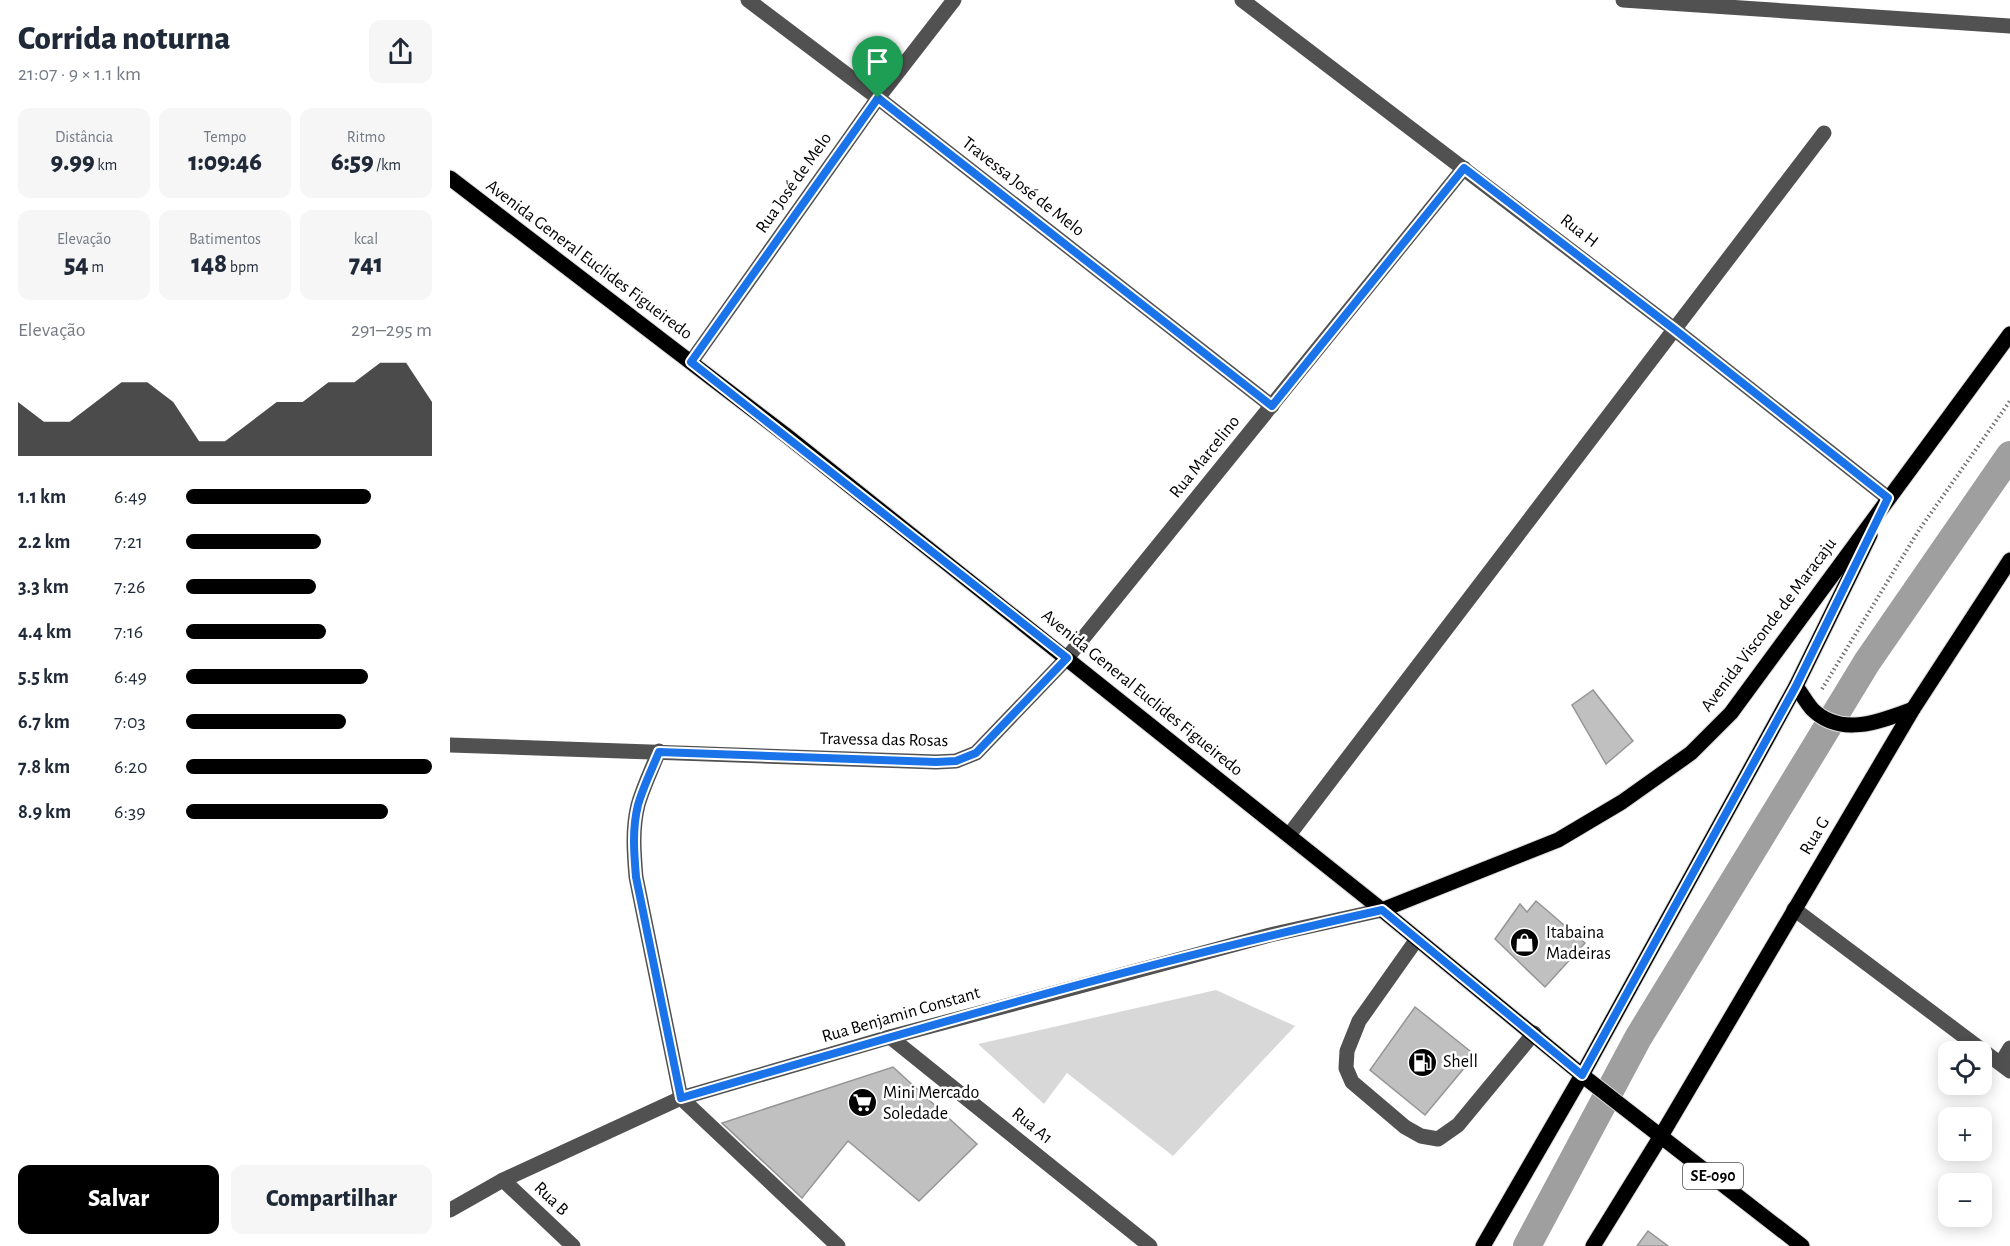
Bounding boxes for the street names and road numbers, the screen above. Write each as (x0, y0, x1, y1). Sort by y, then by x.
street label: Rua José de Melo (753, 129, 835, 237)
street label: Travessa José de Melo (958, 134, 1088, 240)
street label: Avenida General Euclides Figueiredo (483, 177, 696, 343)
street label: Rua H (1557, 211, 1601, 251)
street label: Rua Marcelino (1166, 412, 1244, 502)
street label: Avenida Visconde de Maracaju (1698, 535, 1840, 715)
street label: Avenida General Euclides Figueiredo (1038, 606, 1246, 780)
street label: Travessa das Rosas (819, 730, 949, 750)
street label: Rua G (1797, 814, 1833, 858)
street label: Rua Benjamin Constant (820, 984, 982, 1046)
street label: Rua A1 (1008, 1104, 1056, 1148)
road number: SE-090 (1683, 1163, 1743, 1189)
street label: Rua B (530, 1179, 572, 1219)

